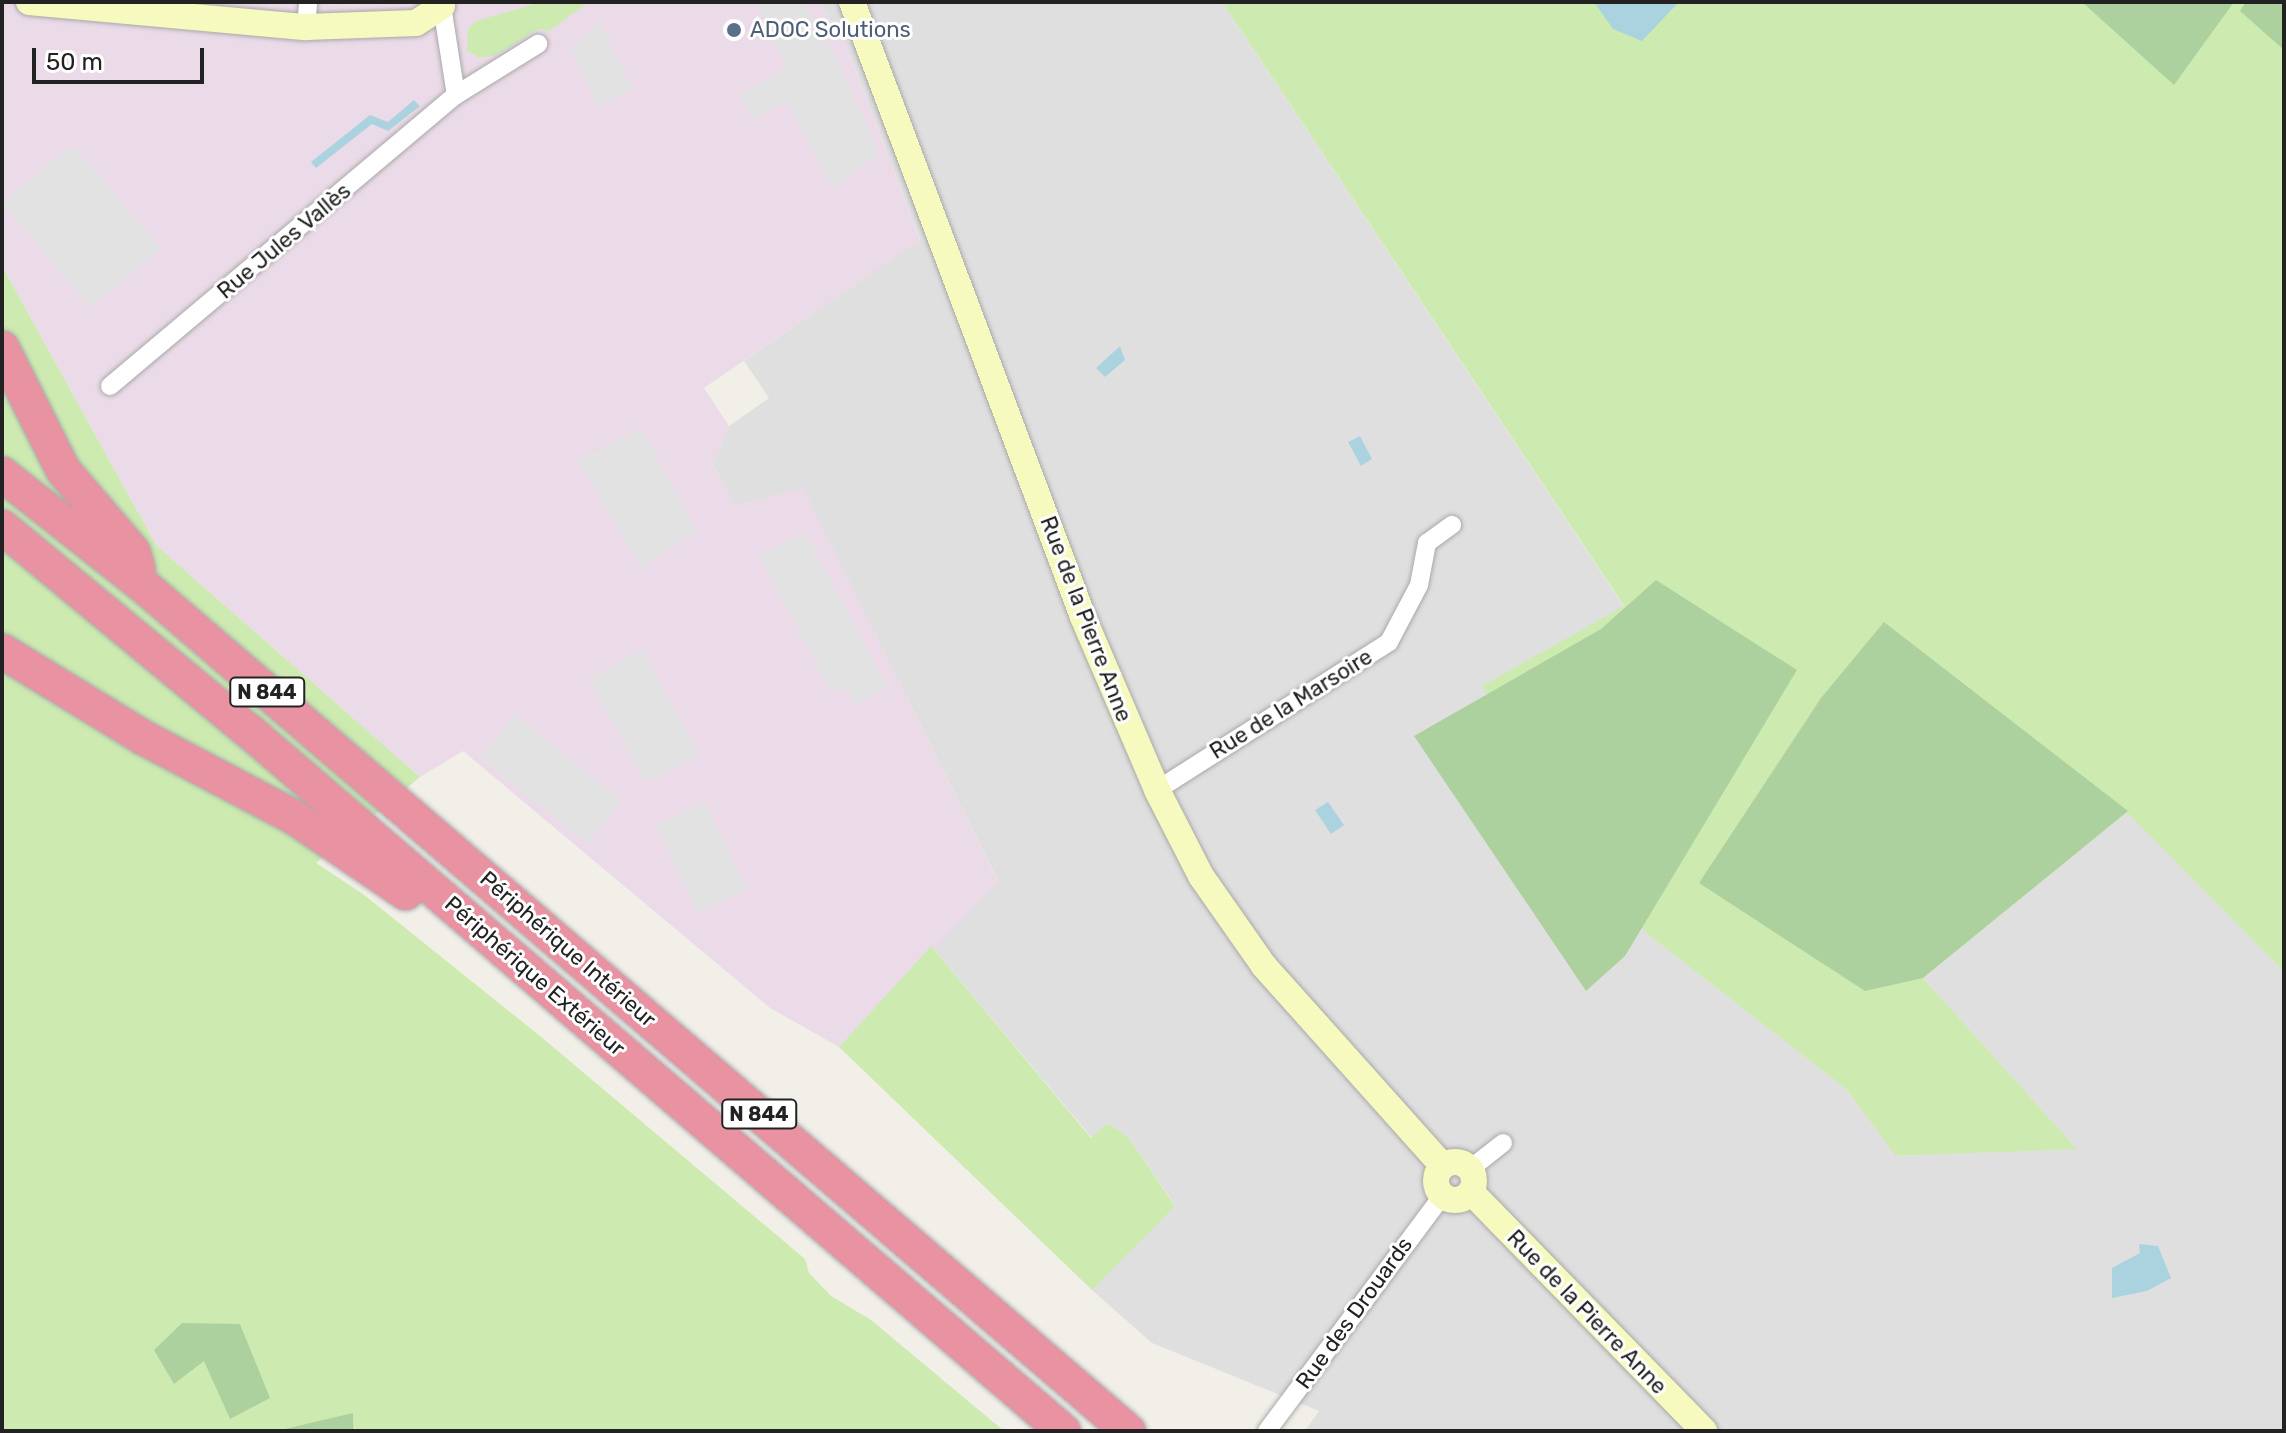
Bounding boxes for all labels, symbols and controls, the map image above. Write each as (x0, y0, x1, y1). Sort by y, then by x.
place label: ADOC Solutions (750, 17, 911, 43)
marker: ADOC Solutions (725, 21, 743, 39)
scale bar (36, 32, 208, 82)
text: 50 m (46, 48, 103, 76)
street label: Rue Jules Vallès (212, 177, 356, 305)
street label: Rue de la Pierre Anne (1034, 512, 1138, 726)
street label: Rue de la Marsoire (1205, 643, 1377, 765)
road number: N 844 (229, 676, 305, 708)
street label: Périphérique Intérieur (475, 865, 661, 1033)
street label: Périphérique Extérieur (439, 890, 631, 1062)
road number: N 844 (721, 1098, 797, 1130)
street label: Rue de la Pierre Anne (1502, 1224, 1672, 1400)
street label: Rue des Drouards (1290, 1232, 1418, 1394)

